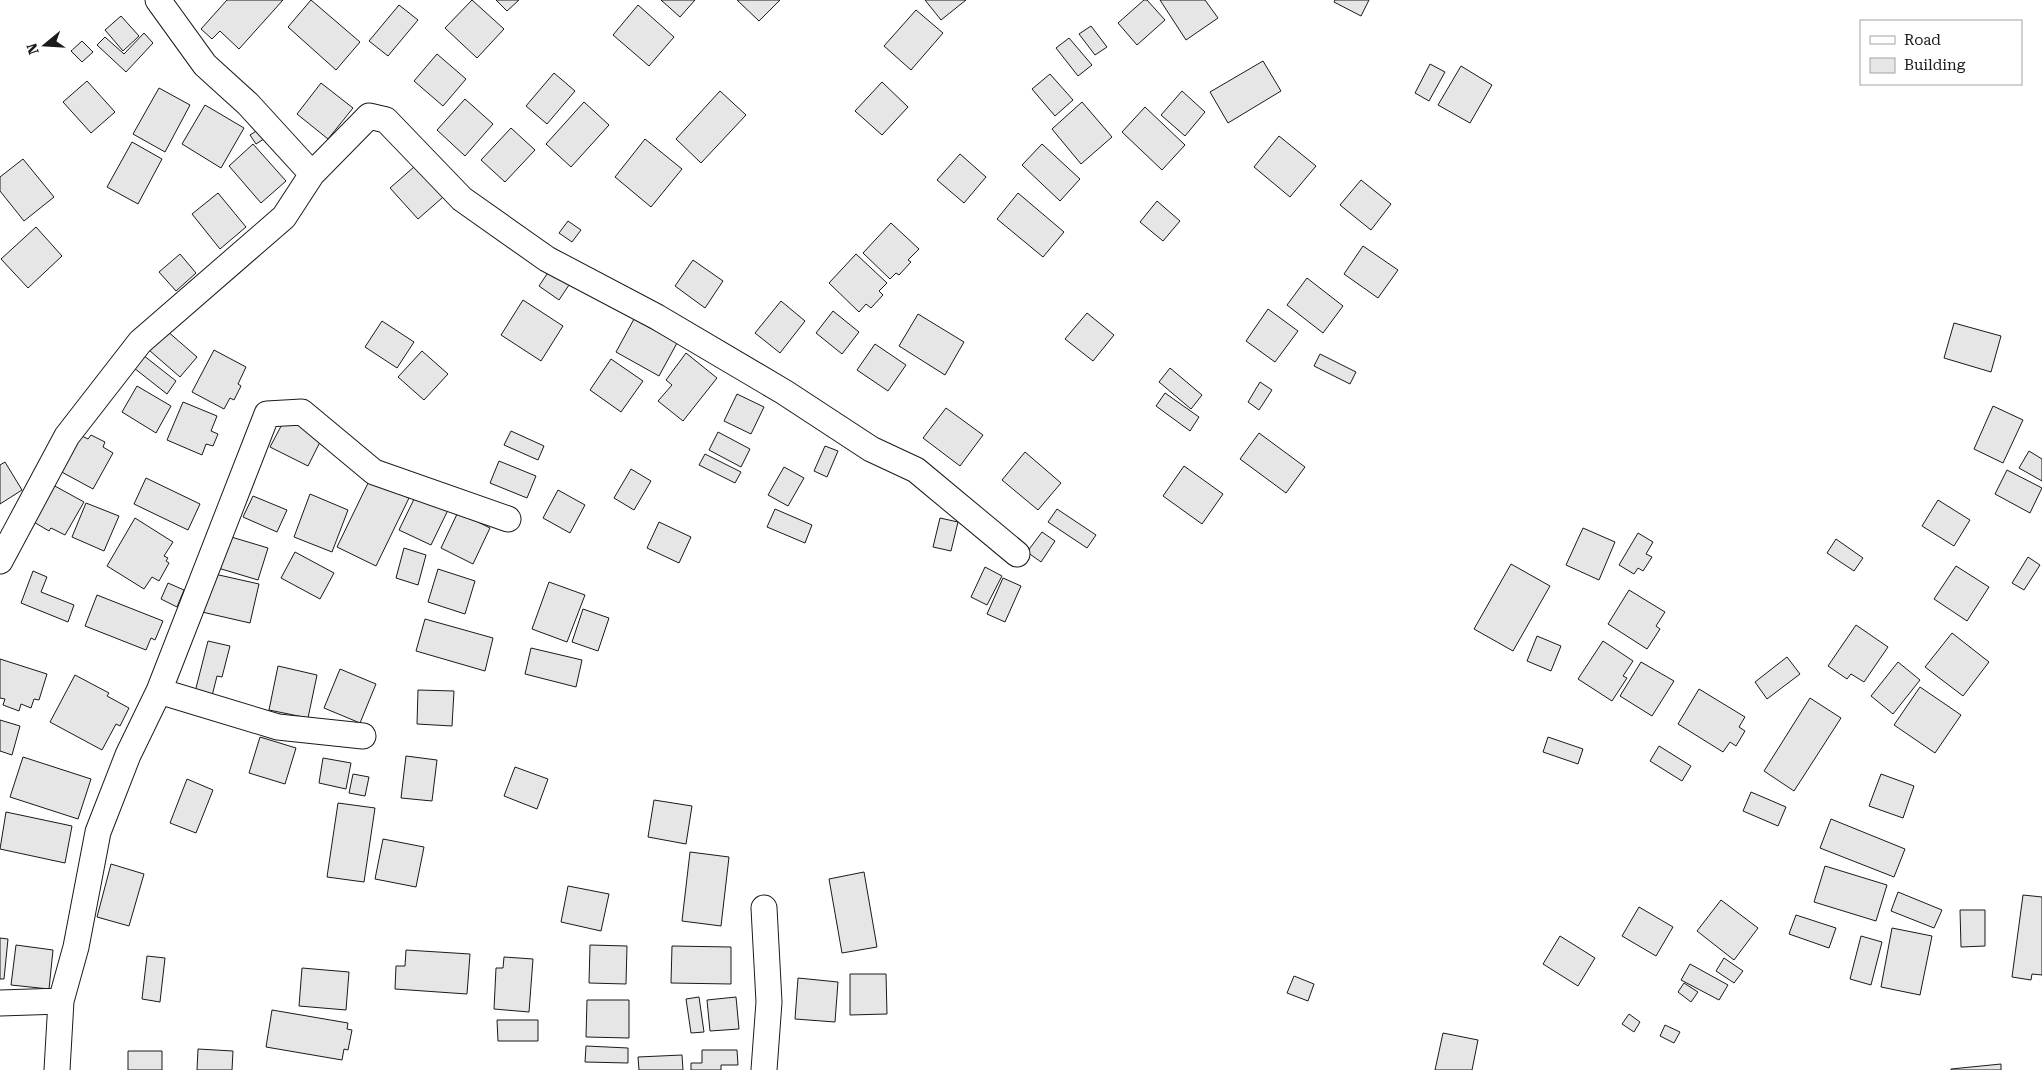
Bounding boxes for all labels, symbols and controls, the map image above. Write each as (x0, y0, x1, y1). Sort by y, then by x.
north arrow (20, 20, 70, 70)
legend (1860, 20, 2022, 85)
text: Road (1904, 31, 1941, 49)
text: N (23, 41, 42, 57)
text: Building (1904, 56, 1966, 74)

